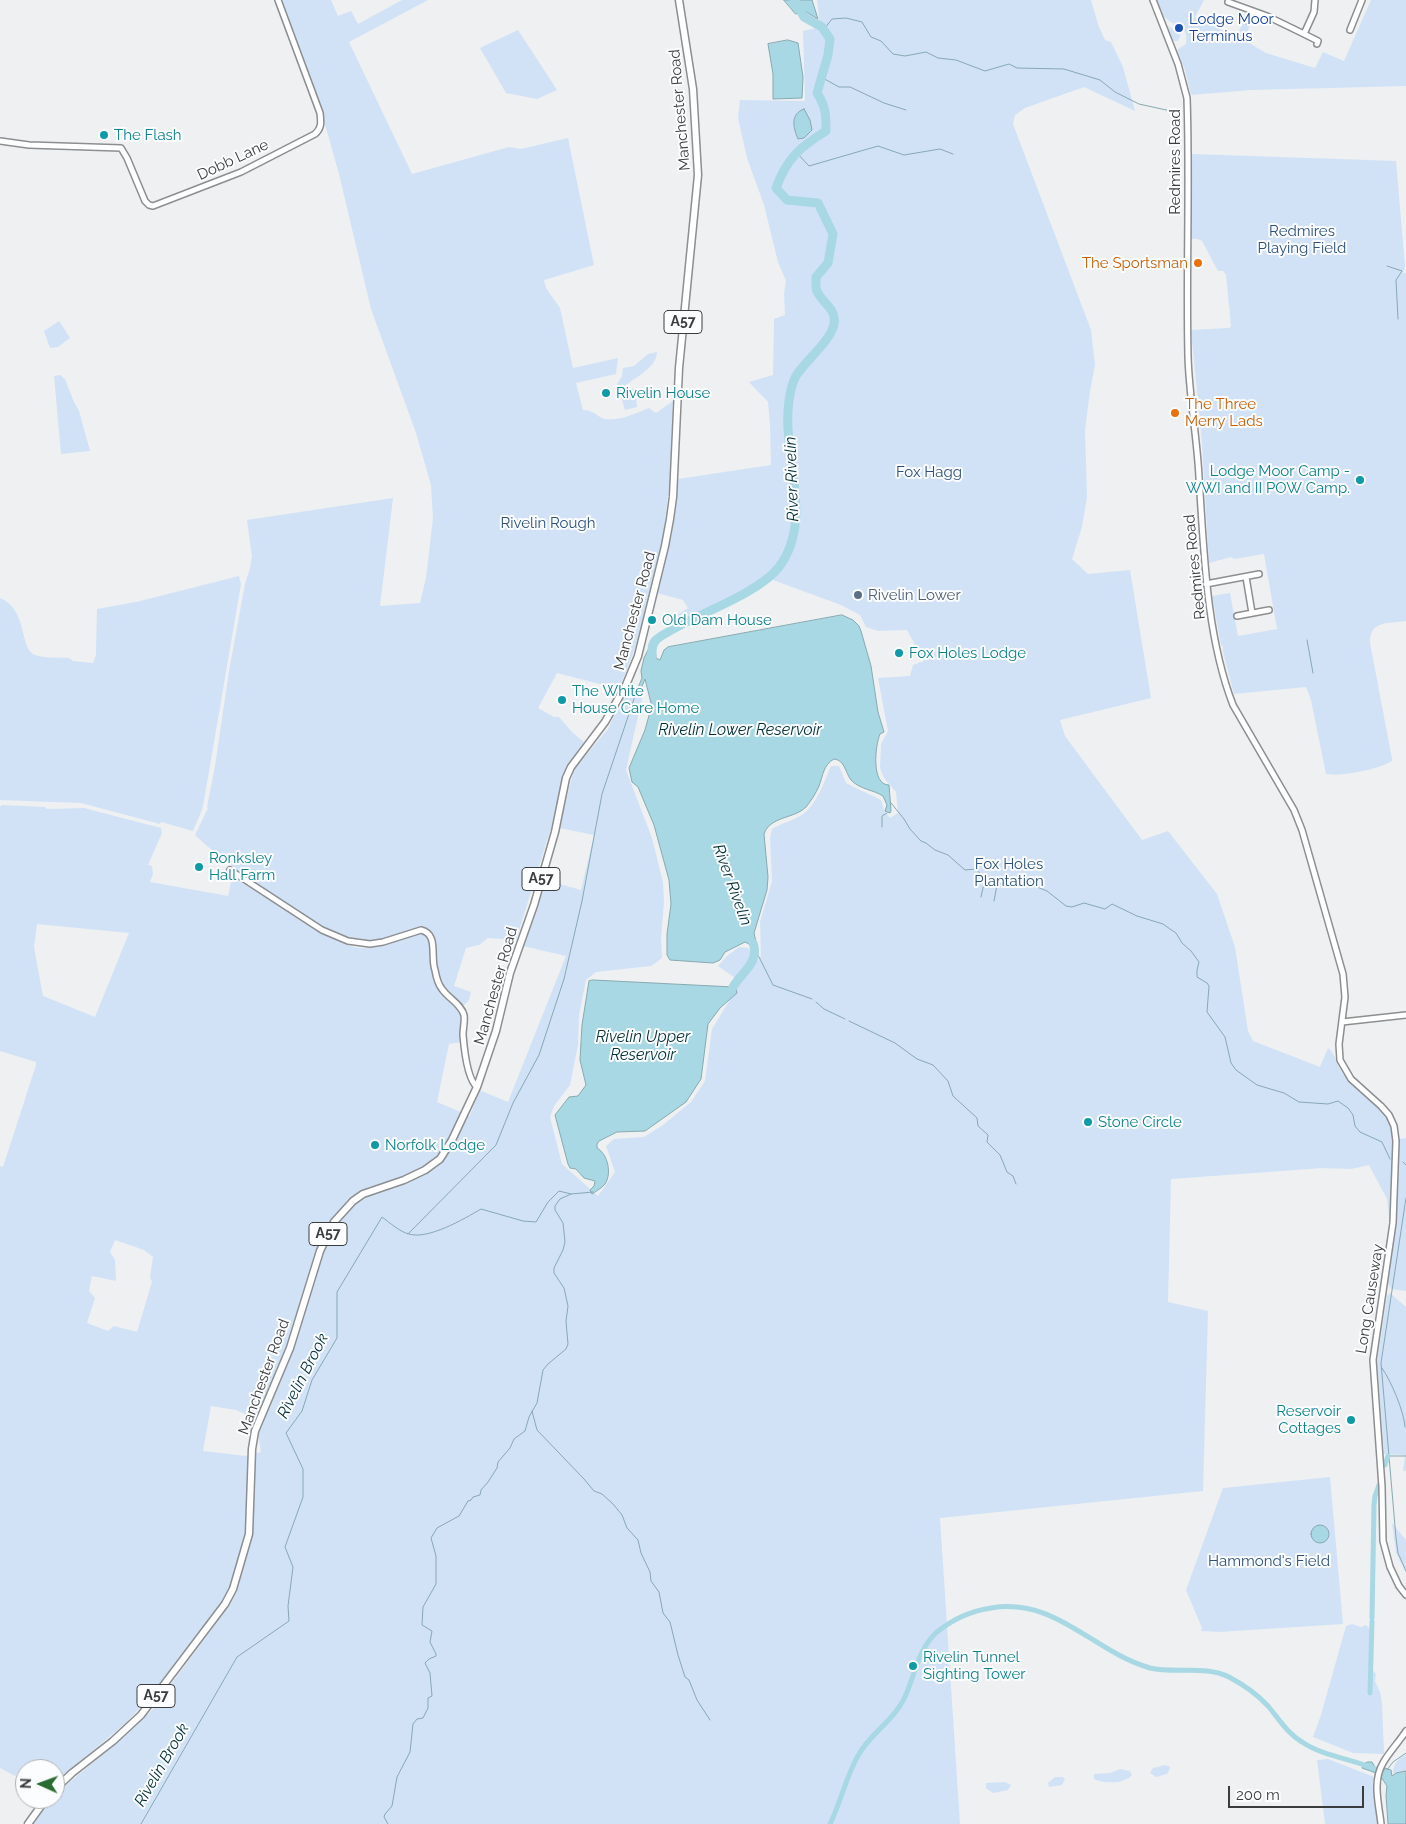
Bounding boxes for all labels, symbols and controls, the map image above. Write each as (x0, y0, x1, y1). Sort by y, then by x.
place label: Lodge Moor Terminus (1189, 10, 1274, 45)
marker: Lodge Moor Terminus (1173, 22, 1185, 34)
street label: Manchester Road (666, 49, 694, 171)
street label: Redmires Road (1166, 109, 1184, 215)
place label: The Flash (114, 126, 182, 144)
marker: The Flash (98, 129, 110, 141)
street label: Dobb Lane (195, 136, 271, 184)
park label: Redmires Playing Field (1258, 222, 1346, 257)
place label: The Sportsman (1082, 254, 1188, 272)
marker: The Sportsman (1192, 257, 1204, 269)
road number: A57 (664, 311, 702, 334)
place label: Rivelin House (616, 384, 710, 402)
marker: Rivelin House (600, 387, 612, 399)
place label: The Three Merry Lads (1185, 395, 1263, 430)
marker: The Three Merry Lads (1169, 407, 1181, 419)
water label: River Rivelin (781, 436, 803, 522)
place label: Lodge Moor Camp - WWI and II POW Camp. (1186, 462, 1350, 497)
park label: Fox Hagg (896, 463, 962, 481)
marker: Lodge Moor Camp - WWI and II POW Camp. (1354, 474, 1366, 486)
park label: Rivelin Rough (501, 514, 595, 532)
street label: Redmires Road (1181, 514, 1209, 620)
street label: Manchester Road (611, 550, 659, 672)
place label: Rivelin Lower (868, 586, 961, 604)
marker: Rivelin Lower (852, 589, 864, 601)
place label: Old Dam House (662, 611, 772, 629)
marker: Old Dam House (646, 614, 658, 626)
place label: Fox Holes Lodge (909, 644, 1026, 662)
marker: Fox Holes Lodge (893, 647, 905, 659)
place label: The White House Care Home (572, 682, 699, 717)
marker: The White House Care Home (556, 694, 568, 706)
water label: Rivelin Lower Reservoir (658, 720, 822, 740)
water label: River Rivelin (708, 842, 756, 928)
place label: Ronksley Hall Farm (209, 849, 275, 884)
park label: Fox Holes Plantation (974, 855, 1044, 890)
marker: Ronksley Hall Farm (193, 861, 205, 873)
road number: A57 (522, 868, 560, 891)
street label: Manchester Road (471, 925, 521, 1047)
water label: Rivelin Upper Reservoir (596, 1027, 690, 1065)
place label: Stone Circle (1098, 1113, 1182, 1131)
marker: Stone Circle (1082, 1116, 1094, 1128)
place label: Norfolk Lodge (385, 1136, 485, 1154)
marker: Norfolk Lodge (369, 1139, 381, 1151)
road number: A57 (309, 1222, 347, 1246)
street label: Long Causeway (1352, 1243, 1388, 1355)
street label: Manchester Road (235, 1317, 293, 1437)
water label: Rivelin Brook (273, 1330, 333, 1422)
place label: Reservoir Cottages (1276, 1402, 1341, 1437)
marker: Reservoir Cottages (1345, 1414, 1357, 1426)
park label: Hammond's Field (1208, 1552, 1330, 1570)
place label: Rivelin Tunnel Sighting Tower (923, 1648, 1026, 1683)
marker: Rivelin Tunnel Sighting Tower (907, 1660, 919, 1672)
road number: A57 (137, 1684, 175, 1708)
water label: Rivelin Brook (131, 1720, 193, 1810)
north arrow (15, 1759, 65, 1809)
scale bar (1231, 1776, 1367, 1808)
text: N (18, 1778, 34, 1789)
text: 200 m (1236, 1786, 1280, 1804)

